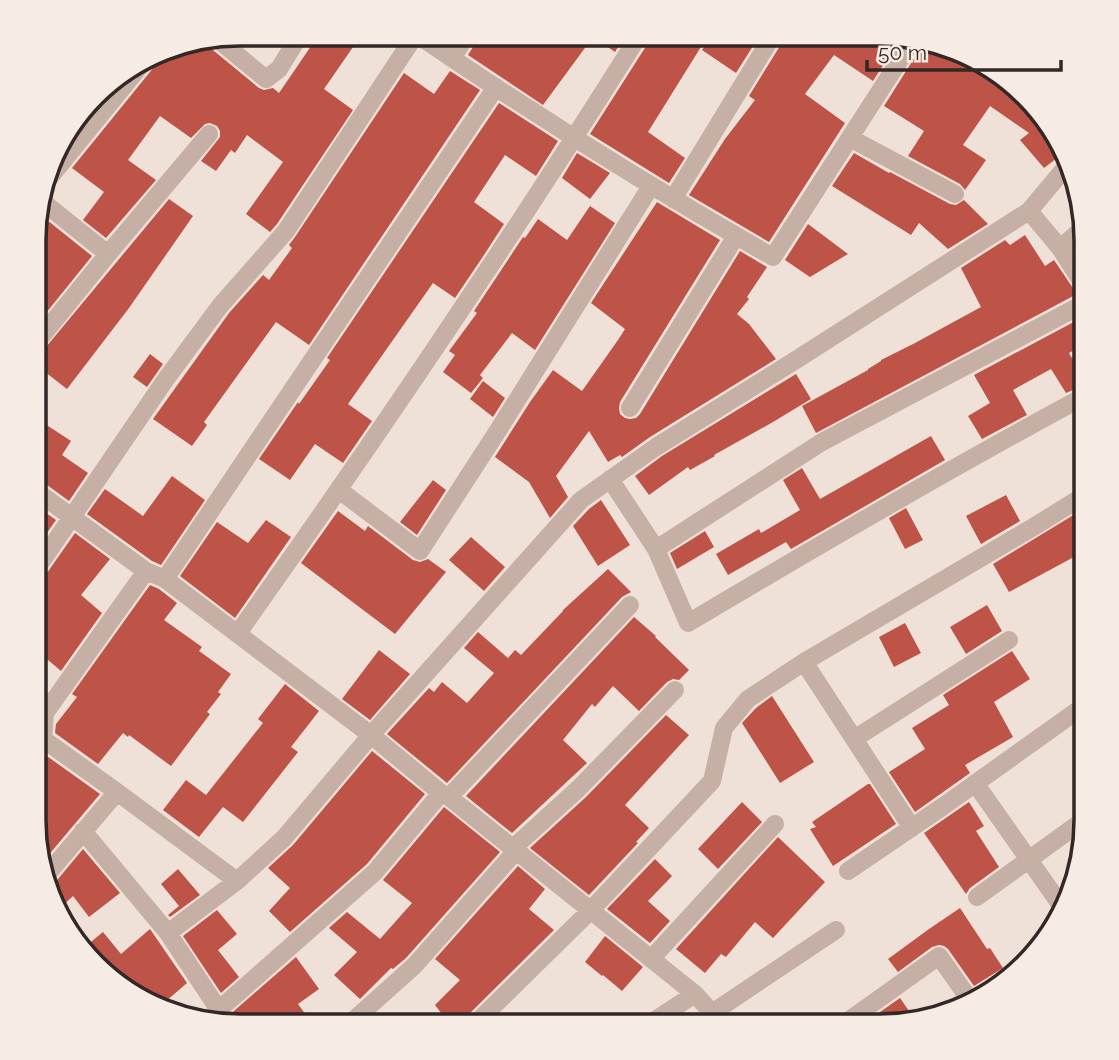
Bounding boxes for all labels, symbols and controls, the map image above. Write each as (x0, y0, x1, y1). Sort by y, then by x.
scale bar (867, 28, 1061, 72)
text: 50 m (878, 40, 927, 65)

